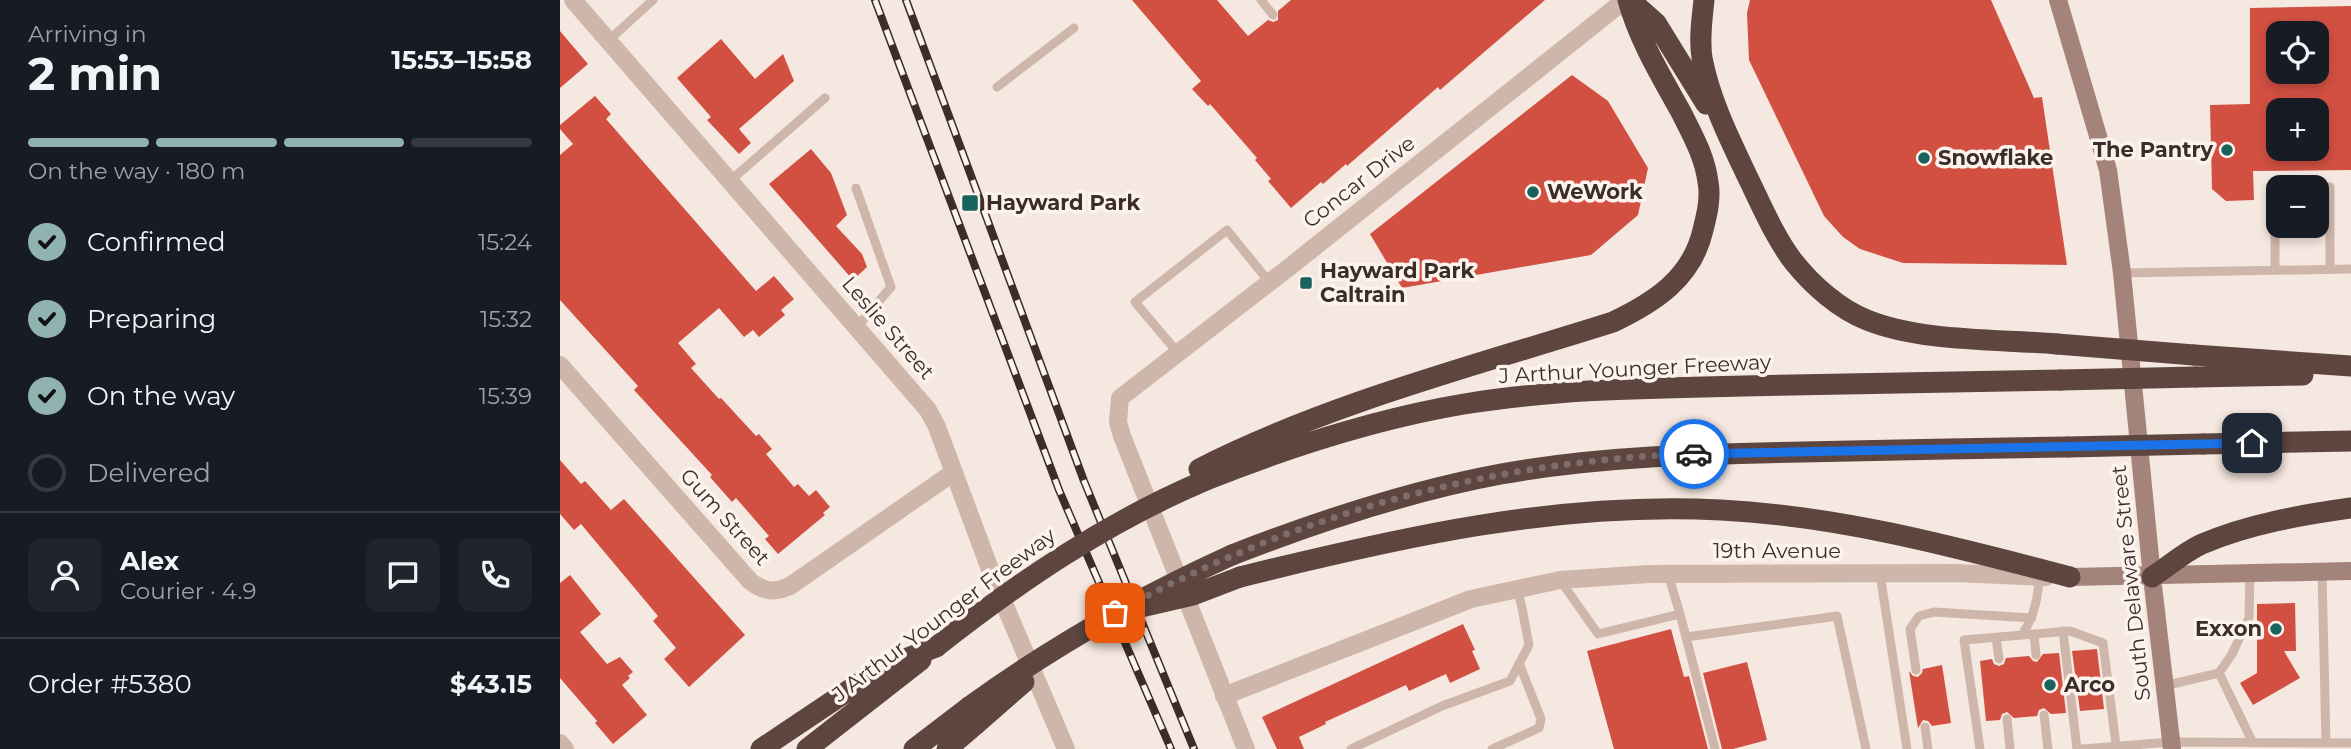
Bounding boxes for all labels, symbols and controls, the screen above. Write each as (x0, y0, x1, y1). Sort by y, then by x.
text: Arriving in (28, 20, 147, 48)
map controls (2266, 21, 2329, 238)
button: locate (2266, 21, 2329, 84)
text: 15:53–15:58 (391, 44, 532, 76)
text: 2 min (28, 45, 162, 102)
button: + (2266, 98, 2329, 161)
street label: Concar Drive (1298, 130, 1420, 233)
place label: The Pantry (2093, 137, 2213, 162)
marker: The Pantry (2219, 142, 2235, 158)
place label: Snowflake (1938, 145, 2053, 170)
marker: Snowflake (1916, 150, 1932, 166)
text: On the way · 180 m (28, 157, 246, 185)
button: − (2266, 175, 2329, 238)
place label: WeWork (1547, 179, 1643, 204)
marker: WeWork (1525, 184, 1541, 200)
place label: Hayward Park (986, 190, 1141, 215)
marker: Hayward Park (960, 193, 980, 213)
icon: check (28, 223, 66, 261)
text: Confirmed (87, 226, 226, 258)
text: 15:24 (478, 228, 532, 256)
place label: Hayward Park Caltrain (1320, 258, 1475, 307)
street label: Leslie Street (837, 271, 940, 384)
marker: Hayward Park Caltrain (1298, 275, 1314, 291)
icon: check (28, 300, 66, 338)
text: Preparing (87, 303, 216, 335)
text: 15:32 (480, 305, 532, 333)
street label: J Arthur Younger Freeway (1497, 349, 1773, 388)
icon: check (28, 377, 66, 415)
text: On the way (87, 380, 235, 412)
text: 15:39 (479, 382, 532, 410)
pin (2222, 413, 2282, 473)
courier (1659, 419, 1729, 489)
icon: home (2233, 424, 2271, 462)
icon: car (1675, 435, 1713, 473)
text: Delivered (87, 457, 211, 489)
street label: Gum Street (675, 463, 775, 570)
street label: South Delaware Street (2106, 464, 2155, 702)
street label: J Arthur Younger Freeway (826, 522, 1061, 707)
button: person (28, 538, 102, 612)
button: chat (366, 538, 440, 612)
button: phone (458, 538, 532, 612)
street label: 19th Avenue (1713, 538, 1841, 563)
text: Alex (120, 545, 179, 577)
text: Courier · 4.9 (120, 577, 256, 605)
pin (1085, 583, 1145, 643)
icon: bag (1096, 594, 1134, 632)
place label: Exxon (2195, 616, 2262, 641)
marker: Exxon (2268, 621, 2284, 637)
text: Order #5380 (28, 668, 192, 700)
text: $43.15 (450, 668, 532, 700)
place label: Arco (2063, 672, 2115, 697)
marker: Arco (2042, 677, 2058, 693)

